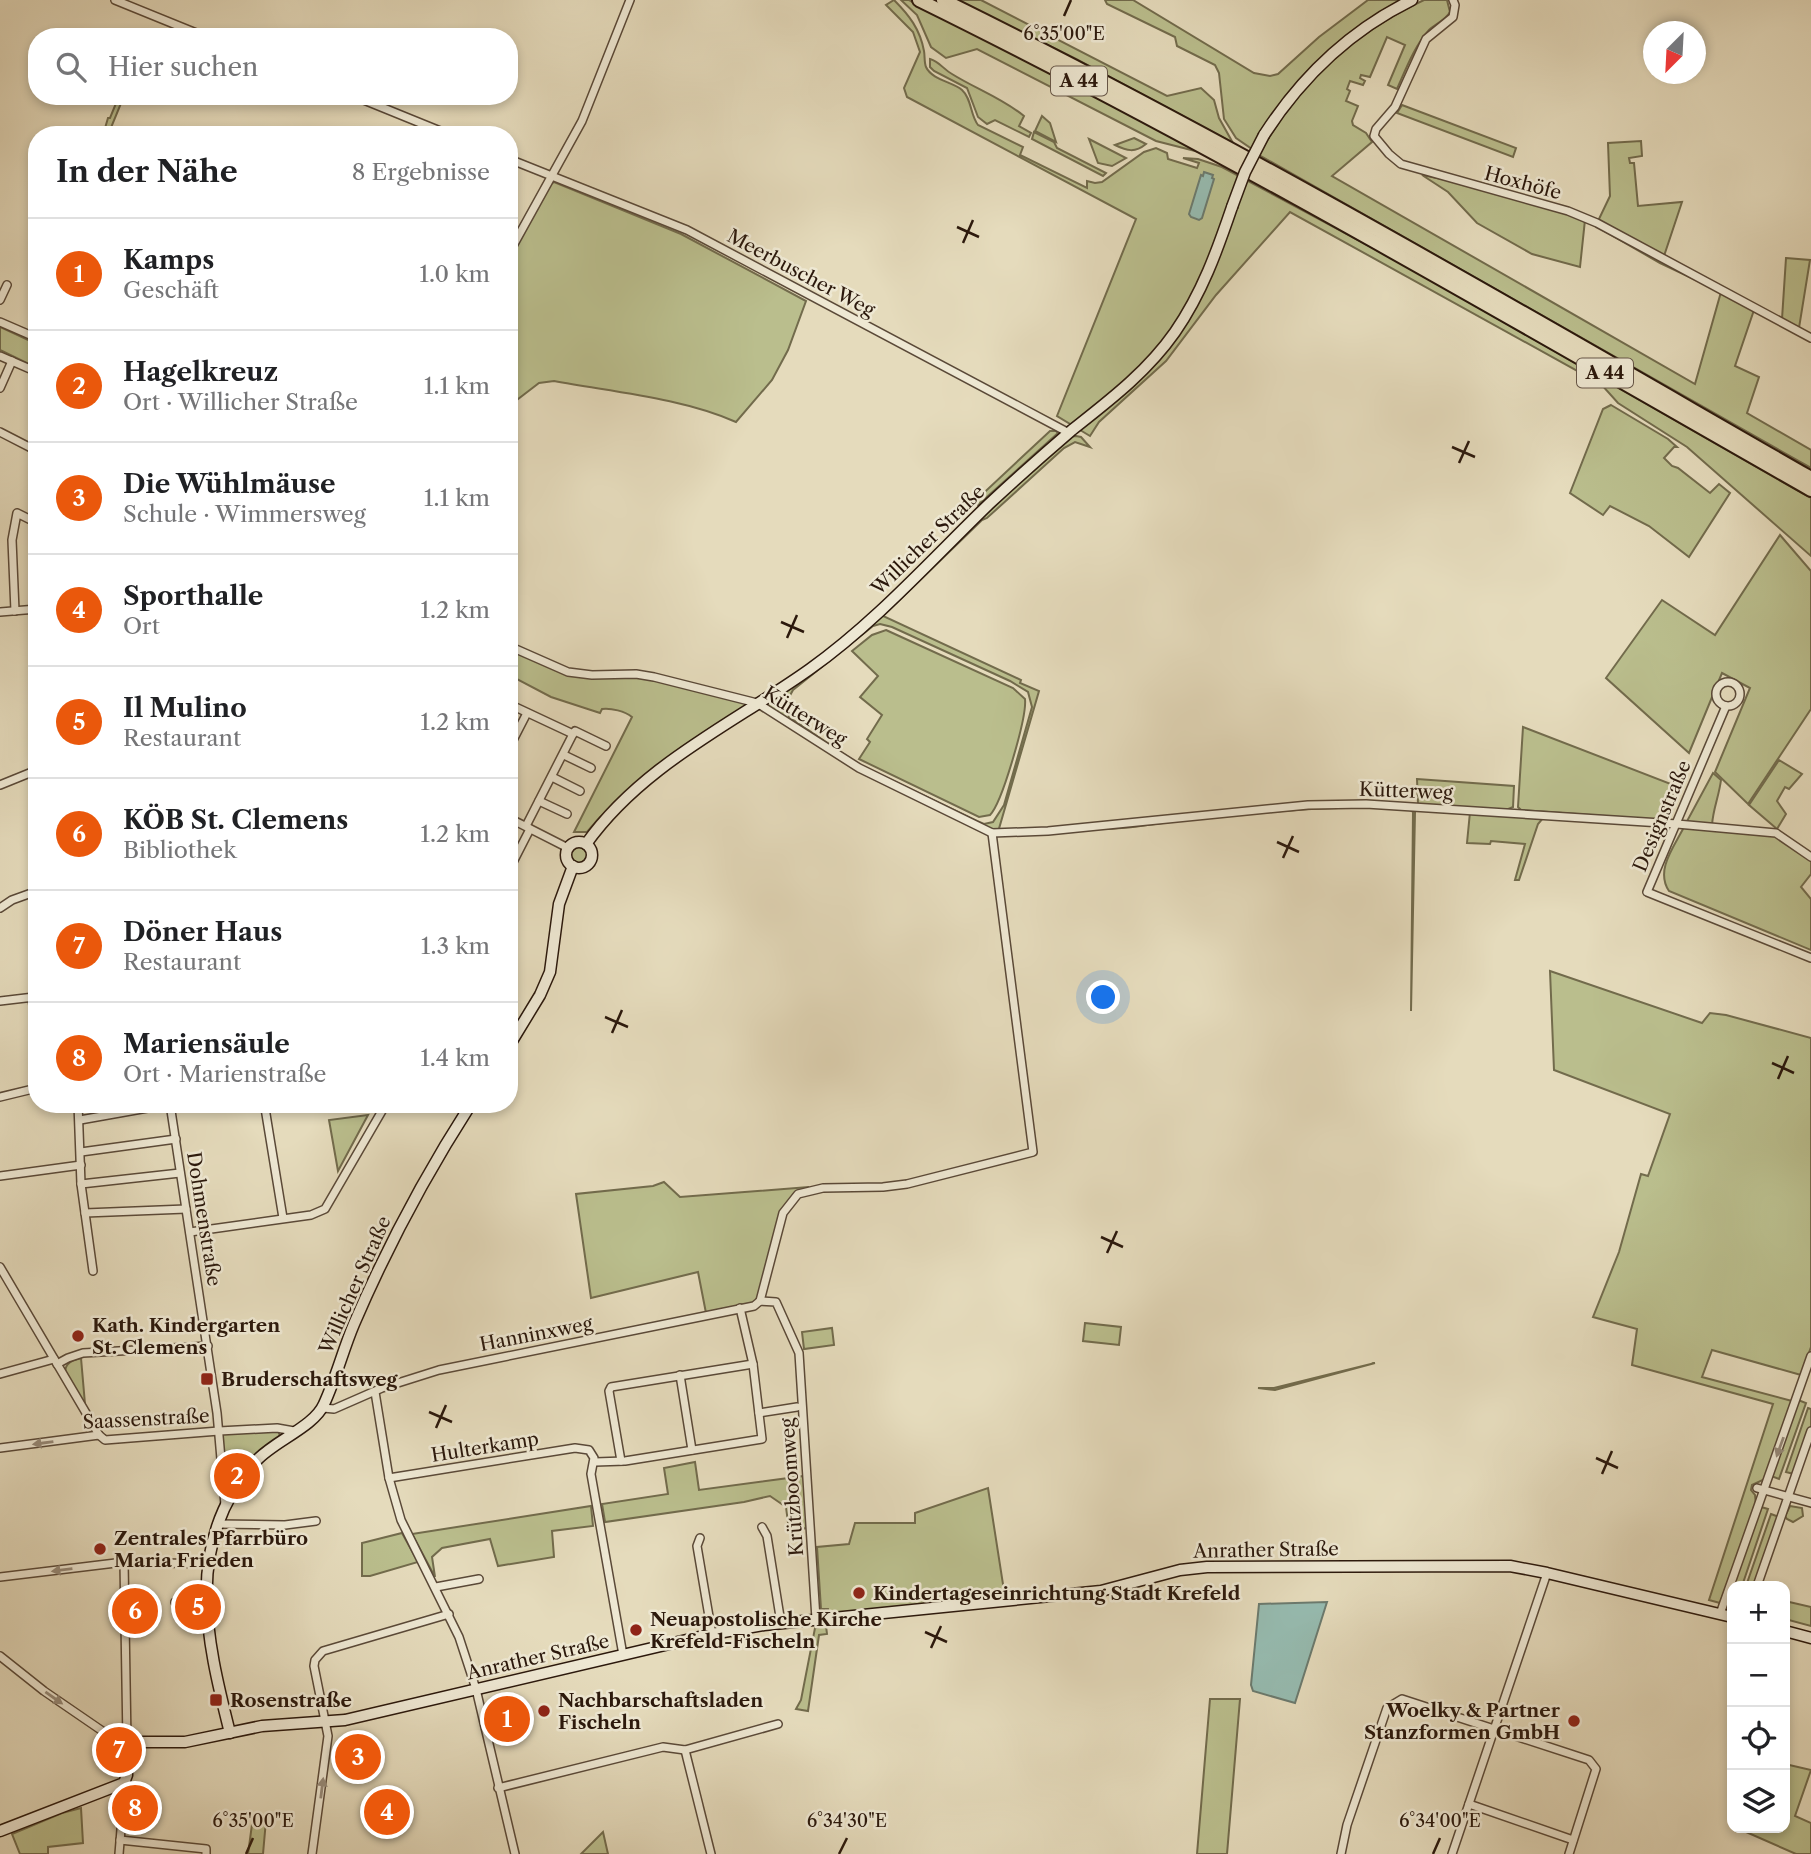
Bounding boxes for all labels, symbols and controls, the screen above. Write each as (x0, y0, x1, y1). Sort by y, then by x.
north arrow (1643, 21, 1706, 84)
text: 6°35'00"E (1023, 23, 1105, 45)
search box (28, 28, 518, 105)
icon: search (52, 48, 90, 86)
text: Hier suchen (108, 51, 258, 83)
road number: A 44 (1051, 66, 1107, 96)
text: In der Nähe (56, 153, 238, 190)
text: 8 Ergebnisse (352, 158, 490, 186)
street label: Hoxhöfe (1482, 162, 1564, 204)
street label: Meerbuscher Weg (723, 224, 880, 322)
text: Kamps (123, 244, 214, 276)
text: 1 (74, 260, 84, 288)
text: 1.0 km (419, 260, 490, 288)
text: Geschäft (123, 276, 219, 304)
text: Hagelkreuz (123, 356, 278, 388)
road number: A 44 (1577, 358, 1633, 388)
text: 2 (72, 372, 86, 400)
text: 1.1 km (424, 372, 490, 400)
text: Ort · Willicher Straße (123, 388, 358, 416)
text: Die Wühlmäuse (123, 468, 336, 500)
street label: Willicher Straße (866, 480, 989, 601)
text: 3 (73, 484, 86, 512)
text: 1.1 km (424, 484, 490, 512)
text: Schule · Wimmersweg (123, 500, 366, 528)
text: Sporthalle (123, 580, 263, 612)
text: 4 (72, 596, 86, 624)
text: 1.2 km (420, 596, 490, 624)
text: Ort (123, 612, 160, 640)
street label: Kütterweg (759, 681, 852, 751)
text: Il Mulino (123, 692, 247, 724)
text: 5 (73, 708, 85, 736)
text: 1.2 km (420, 708, 490, 736)
text: Restaurant (123, 724, 241, 752)
street label: Designstraße (1628, 757, 1696, 875)
street label: Kütterweg (1359, 778, 1454, 804)
text: KÖB St. Clemens (123, 804, 348, 836)
text: 6 (72, 820, 86, 848)
text: 1.2 km (420, 820, 490, 848)
text: Bibliothek (123, 836, 237, 864)
text: Döner Haus (123, 916, 282, 948)
text: 7 (73, 932, 85, 960)
text: 1.3 km (421, 932, 490, 960)
text: Restaurant (123, 948, 241, 976)
your location (1086, 980, 1120, 1014)
text: Mariensäule (123, 1028, 290, 1060)
text: 8 (72, 1044, 86, 1072)
text: 1.4 km (420, 1044, 490, 1072)
text: Ort · Marienstraße (123, 1060, 326, 1088)
street label: Dohmenstraße (182, 1150, 226, 1288)
street label: Willicher Straße (314, 1212, 396, 1359)
street label: Hanninxweg (478, 1312, 595, 1356)
place label: Kath. Kindergarten St. Clemens (92, 1314, 280, 1359)
marker: Kath. Kindergarten St. Clemens (70, 1328, 86, 1344)
place label: Bruderschaftsweg (221, 1368, 399, 1391)
marker: Bruderschaftsweg (199, 1371, 215, 1387)
street label: Saassenstraße (82, 1404, 210, 1434)
street label: Krützboomweg (776, 1416, 808, 1557)
street label: Hulterkamp (430, 1427, 540, 1467)
one-way arrow (1774, 1436, 1785, 1457)
one-way arrow (31, 1437, 53, 1448)
pin: 2 (214, 1450, 260, 1502)
place label: Zentrales Pfarrbüro Maria Frieden (114, 1527, 308, 1572)
street label: Anrather Straße (1192, 1537, 1339, 1563)
marker: Zentrales Pfarrbüro Maria Frieden (92, 1541, 108, 1557)
one-way arrow (51, 1564, 73, 1575)
pin: 5 (175, 1581, 221, 1633)
map controls (1727, 1581, 1790, 1833)
button: + (1727, 1581, 1790, 1644)
place label: Kindertageseinrichtung Stadt Krefeld (873, 1582, 1241, 1605)
pin: 6 (112, 1585, 158, 1637)
marker: Kindertageseinrichtung Stadt Krefeld (851, 1585, 867, 1601)
place label: Neuapostolische Kirche Krefeld-Fischeln (650, 1608, 882, 1653)
marker: Neuapostolische Kirche Krefeld-Fischeln (628, 1622, 644, 1638)
street label: Anrather Straße (463, 1629, 612, 1685)
button: − (1727, 1644, 1790, 1707)
place label: Rosenstraße (230, 1689, 352, 1712)
place label: Nachbarschaftsladen Fischeln (558, 1689, 763, 1734)
one-way arrow (45, 1691, 63, 1705)
marker: Rosenstraße (208, 1692, 224, 1708)
pin: 1 (484, 1693, 530, 1745)
place label: Woelky & Partner Stanzformen GmbH (1364, 1699, 1561, 1744)
marker: Nachbarschaftsladen Fischeln (536, 1703, 552, 1719)
button: locate (1727, 1707, 1790, 1770)
marker: Woelky & Partner Stanzformen GmbH (1566, 1713, 1582, 1729)
pin: 7 (96, 1724, 142, 1776)
pin: 3 (335, 1731, 381, 1783)
button: layers (1727, 1770, 1790, 1833)
one-way arrow (316, 1777, 327, 1799)
pin: 8 (112, 1782, 158, 1834)
pin: 4 (364, 1786, 410, 1838)
text: 6°35'00"E (212, 1810, 294, 1832)
text: 6°34'30"E (807, 1810, 887, 1832)
text: 6°34'00"E (1399, 1810, 1481, 1832)

